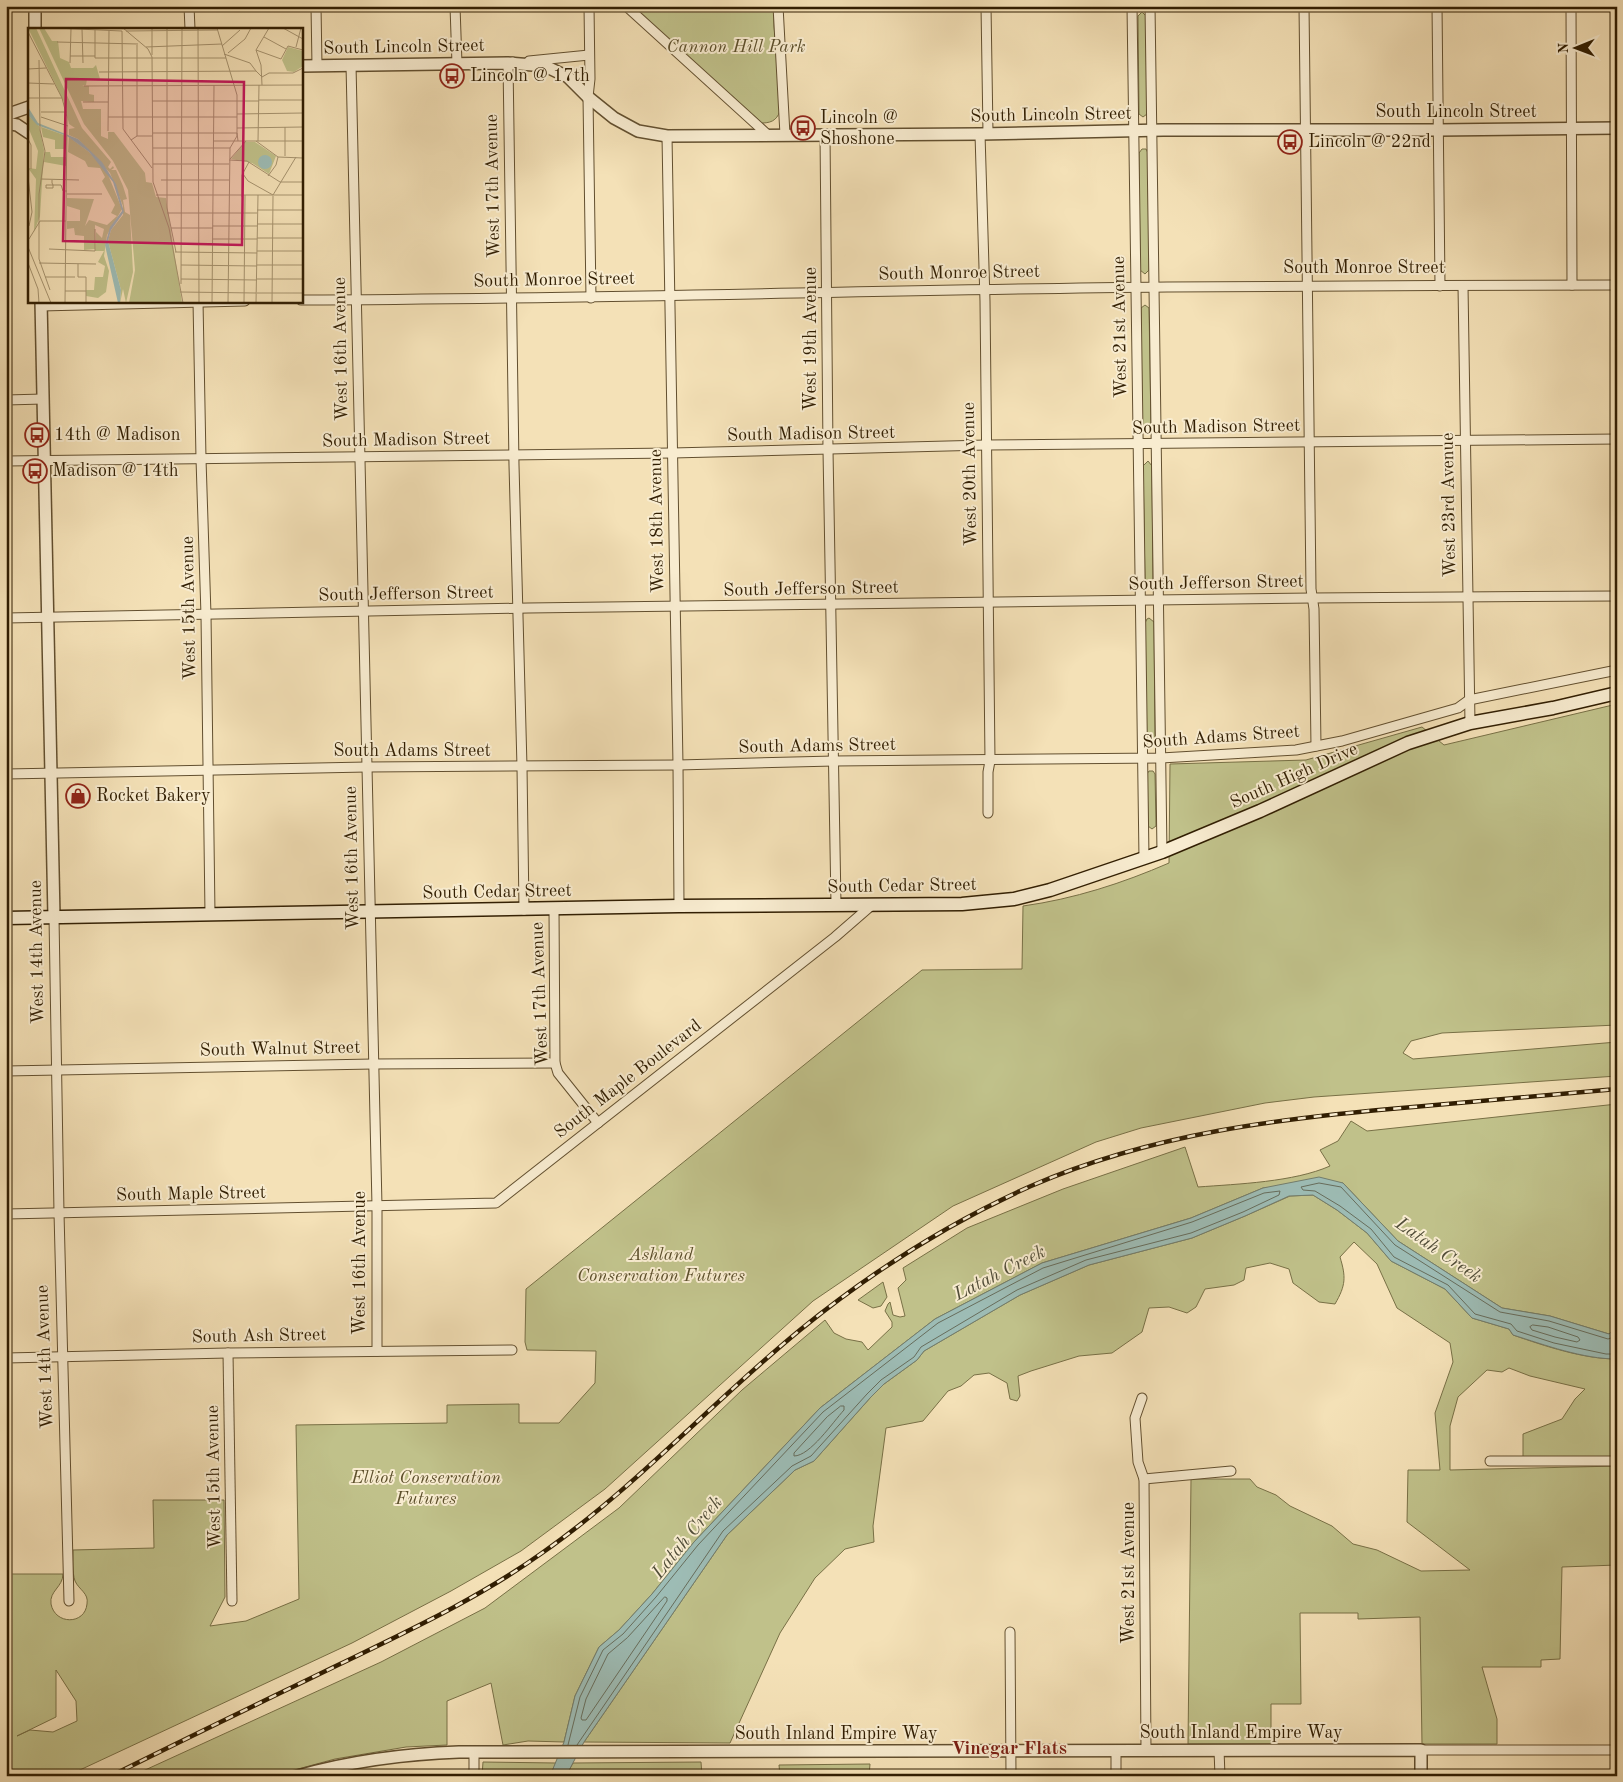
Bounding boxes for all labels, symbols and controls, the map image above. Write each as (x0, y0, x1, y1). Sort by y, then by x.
north arrow (1550, 22, 1600, 72)
inset map (28, 28, 302, 302)
street label: South Lincoln Street (323, 37, 485, 57)
park label: Cannon Hill Park (666, 38, 806, 56)
text: N (1557, 42, 1571, 54)
bus stop icon: Lincoln @ 17th (439, 63, 465, 89)
place label: Lincoln @ 17th (470, 67, 590, 85)
street label: South Lincoln Street (1375, 103, 1537, 121)
street label: South Lincoln Street (970, 105, 1132, 125)
place label: Lincoln @ Shoshone (820, 109, 898, 148)
street label: West 17th Avenue (483, 114, 503, 258)
bus stop icon: Lincoln @ Shoshone (790, 115, 816, 141)
bus stop icon: Lincoln @ 22nd (1277, 129, 1303, 155)
place label: Lincoln @ 22nd (1308, 133, 1431, 151)
street label: West 21st Avenue (1110, 256, 1130, 398)
street label: South Monroe Street (1283, 259, 1445, 277)
street label: South Monroe Street (878, 263, 1040, 283)
street label: West 19th Avenue (802, 267, 820, 411)
street label: South Monroe Street (473, 270, 635, 290)
street label: West 16th Avenue (331, 277, 351, 421)
street label: West 20th Avenue (960, 402, 980, 546)
street label: South Madison Street (1132, 417, 1300, 437)
bus stop icon: 14th @ Madison (24, 422, 50, 448)
street label: South Madison Street (727, 424, 895, 444)
place label: 14th @ Madison (54, 426, 181, 444)
street label: South Madison Street (322, 430, 490, 450)
street label: West 23rd Avenue (1439, 432, 1459, 578)
street label: West 18th Avenue (647, 449, 667, 593)
bus stop icon: Madison @ 14th (22, 458, 48, 484)
place label: Madison @ 14th (52, 462, 179, 480)
street label: West 15th Avenue (179, 536, 199, 680)
street label: South Jefferson Street (1128, 572, 1304, 594)
street label: South Jefferson Street (723, 578, 899, 600)
street label: South Jefferson Street (318, 583, 494, 605)
street label: South Adams Street (1142, 723, 1300, 751)
street label: South Adams Street (738, 736, 896, 756)
street label: South High Drive (1227, 740, 1361, 812)
street label: South Adams Street (333, 742, 491, 760)
shop icon: Rocket Bakery (65, 783, 91, 809)
street label: West 16th Avenue (342, 786, 362, 930)
place label: Rocket Bakery (96, 787, 211, 805)
street label: South Cedar Street (827, 876, 977, 896)
street label: West 14th Avenue (27, 880, 47, 1024)
street label: South Cedar Street (422, 882, 572, 902)
street label: West 17th Avenue (528, 922, 552, 1066)
street label: South Maple Boulevard (551, 1016, 705, 1142)
street label: South Walnut Street (199, 1039, 361, 1059)
street label: South Maple Street (116, 1184, 266, 1204)
street label: West 16th Avenue (351, 1191, 369, 1335)
water label: Latah Creek (1391, 1214, 1484, 1288)
water label: Latah Creek (950, 1243, 1049, 1306)
park label: Ashland Conservation Futures (577, 1246, 746, 1285)
street label: West 14th Avenue (33, 1285, 57, 1429)
street label: South Ash Street (191, 1326, 327, 1346)
street label: West 15th Avenue (204, 1405, 224, 1549)
park label: Elliot Conservation Futures (350, 1469, 501, 1508)
water label: Latah Creek (648, 1493, 727, 1584)
street label: West 21st Avenue (1120, 1502, 1138, 1644)
street label: South Inland Empire Way (1139, 1724, 1343, 1742)
street label: South Inland Empire Way (734, 1725, 938, 1743)
district label: Vinegar Flats (951, 1740, 1067, 1759)

